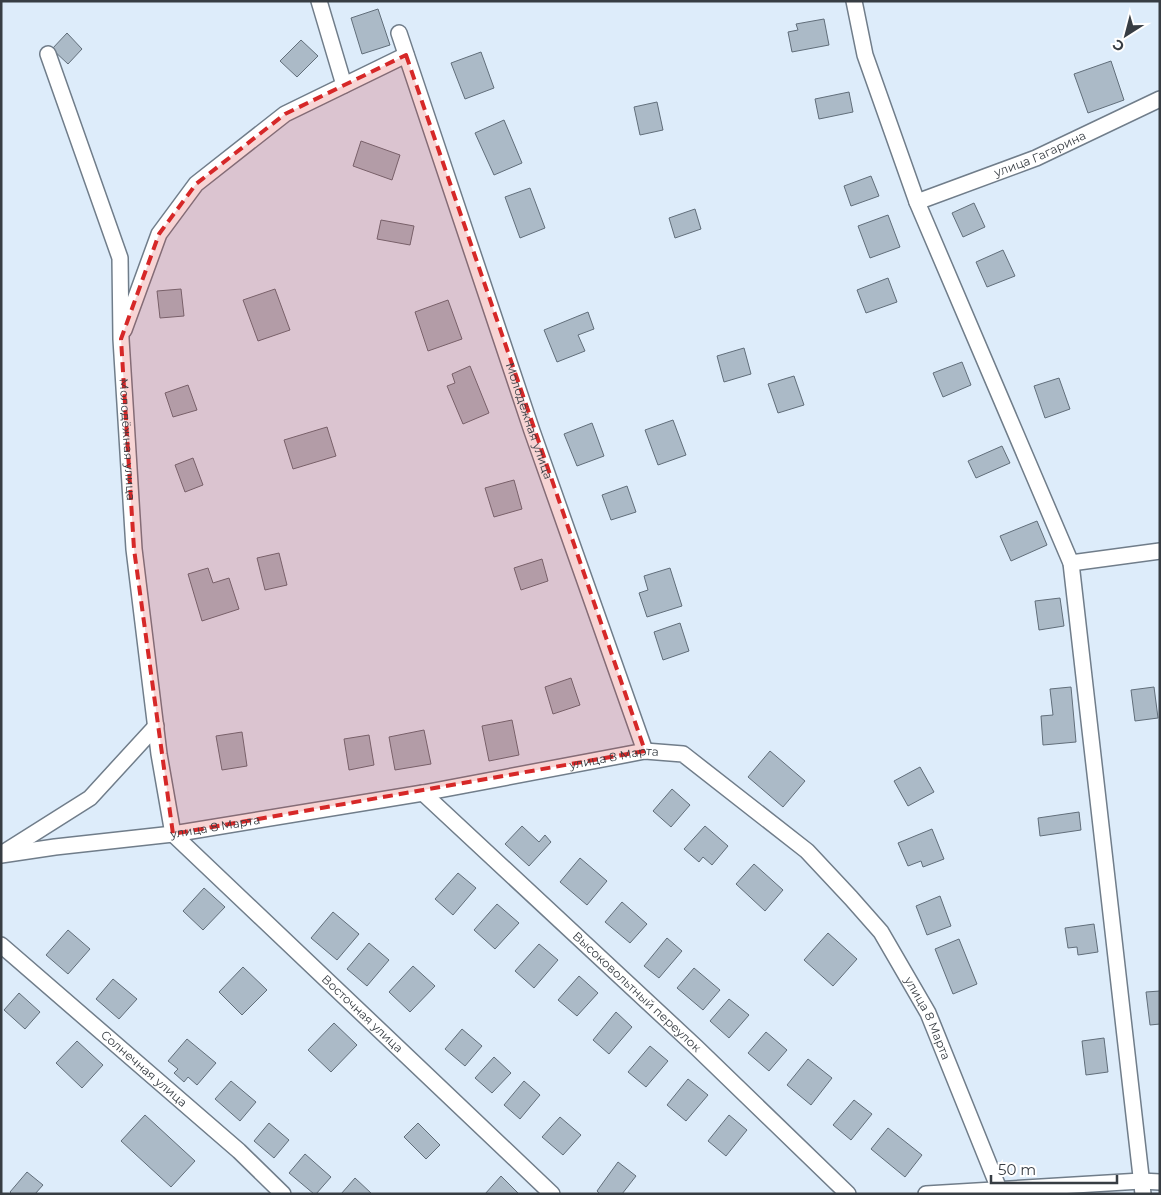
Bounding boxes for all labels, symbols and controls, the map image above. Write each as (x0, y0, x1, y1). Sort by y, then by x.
north arrow (1101, 10, 1151, 60)
text: С (1109, 35, 1128, 56)
street label: улица Гагарина (991, 127, 1088, 180)
street label: Молодёжная улица (503, 360, 556, 481)
street label: Молодёжная улица (116, 378, 139, 501)
street label: улица 8 Марта (567, 743, 659, 772)
street label: улица 8 Марта (168, 812, 261, 842)
street label: Высоковольтный переулок (570, 928, 705, 1055)
street label: Восточная улица (319, 971, 406, 1056)
street label: улица 8 Марта (901, 973, 954, 1062)
street label: Солнечная улица (98, 1027, 190, 1110)
scale bar (991, 1152, 1117, 1184)
text: 50 m (998, 1160, 1036, 1179)

